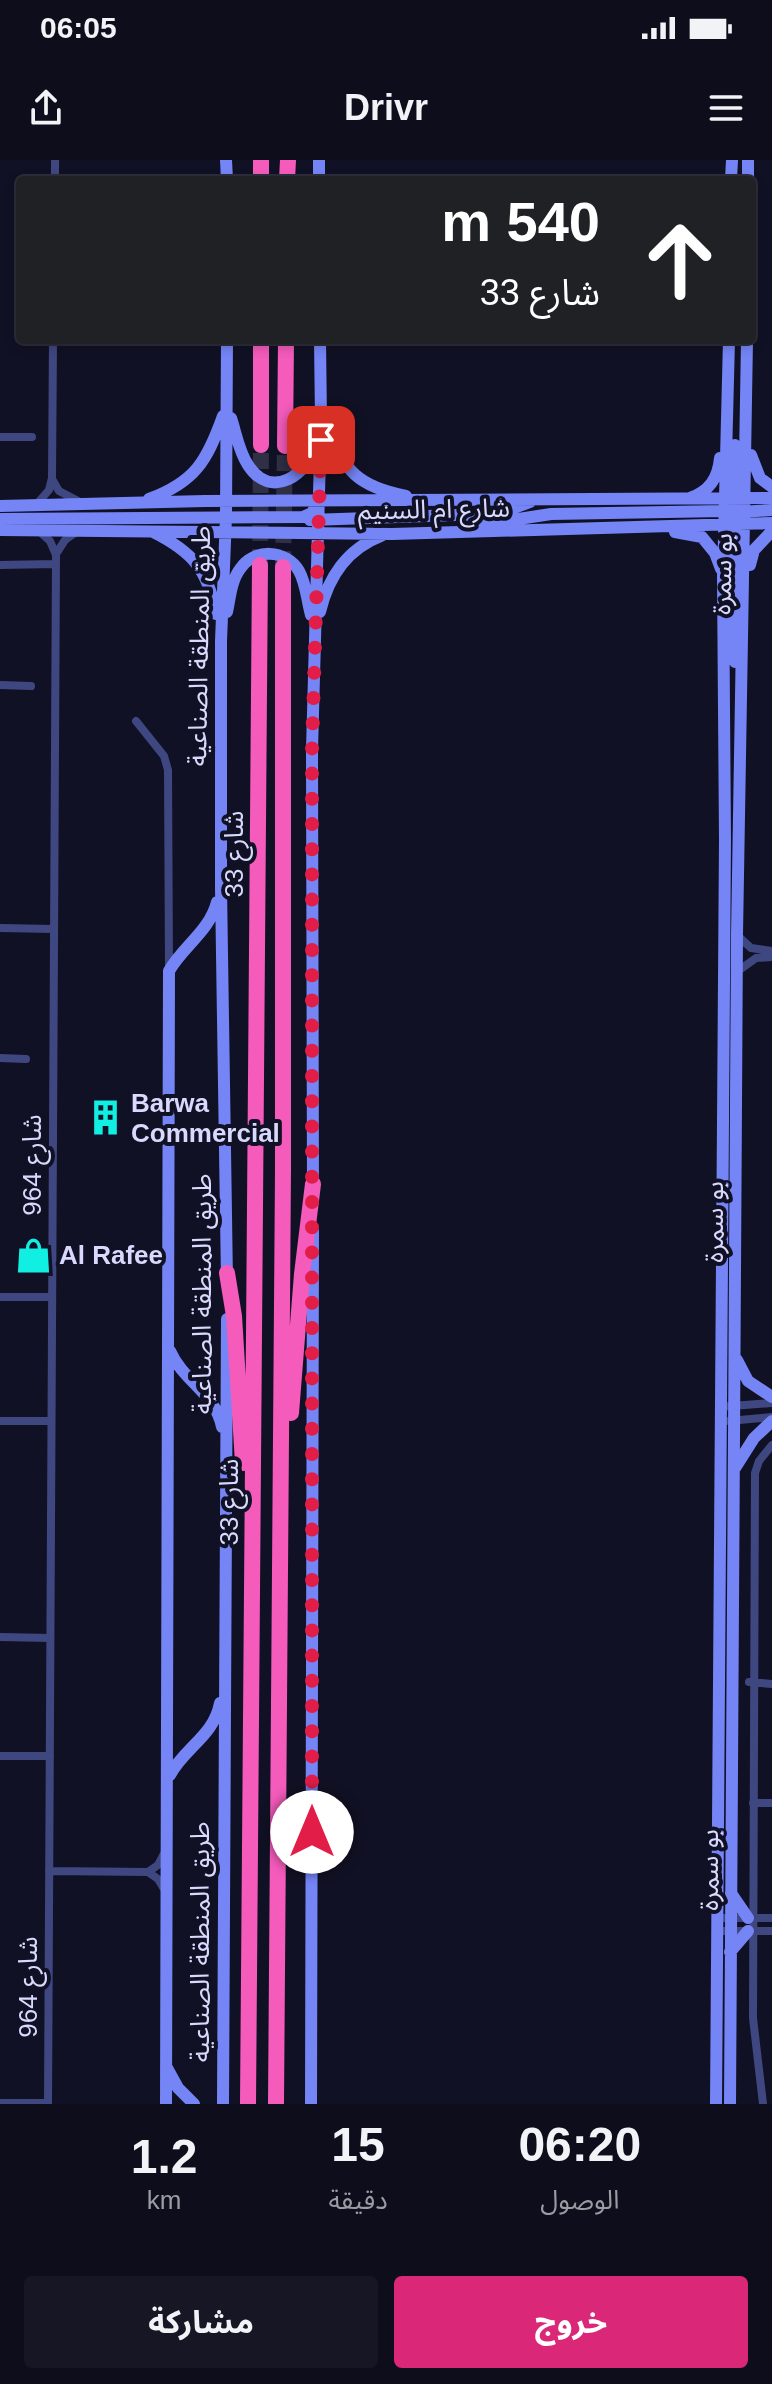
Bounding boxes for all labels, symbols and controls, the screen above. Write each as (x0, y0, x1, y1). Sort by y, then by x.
text: 06:05 (40, 11, 117, 44)
icon: share (24, 86, 68, 130)
icon: menu (704, 86, 748, 130)
text: Drivr (344, 87, 428, 128)
text: 540 m (441, 190, 600, 253)
icon: ahead (628, 208, 732, 312)
text: شارع 33 (480, 272, 600, 313)
pin (287, 406, 355, 474)
icon: arrive (299, 418, 343, 462)
street label: شارع ام السنيم (358, 493, 510, 530)
street label: طريق المنطقة الصناعية (182, 525, 217, 767)
street label: بو سمرة (706, 533, 738, 615)
street label: شارع 33 (219, 811, 253, 897)
place label: Barwa Commercial (131, 1088, 280, 1148)
building icon: Barwa Commercial (86, 1099, 124, 1137)
street label: شارع 964 (17, 1114, 51, 1216)
street label: طريق المنطقة الصناعية (187, 1174, 218, 1414)
street label: بو سمرة (699, 1181, 729, 1263)
shop icon: Al Rafee (14, 1236, 52, 1274)
place label: Al Rafee (59, 1240, 163, 1270)
street label: شارع 33 (214, 1459, 248, 1545)
position arrow (270, 1790, 354, 1874)
street label: طريق المنطقة الصناعية (185, 1822, 216, 2062)
street label: بو سمرة (694, 1829, 724, 1911)
street label: شارع 964 (13, 1936, 47, 2038)
text: 15 (331, 2118, 385, 2171)
text: 06:20 (518, 2118, 641, 2171)
text: 1.2 (131, 2130, 198, 2183)
text: km (147, 2185, 182, 2215)
text: دقيقة (328, 2185, 388, 2215)
text: الوصول (540, 2185, 619, 2215)
button: مشاركة (24, 2276, 378, 2368)
button: خروج (394, 2276, 748, 2368)

